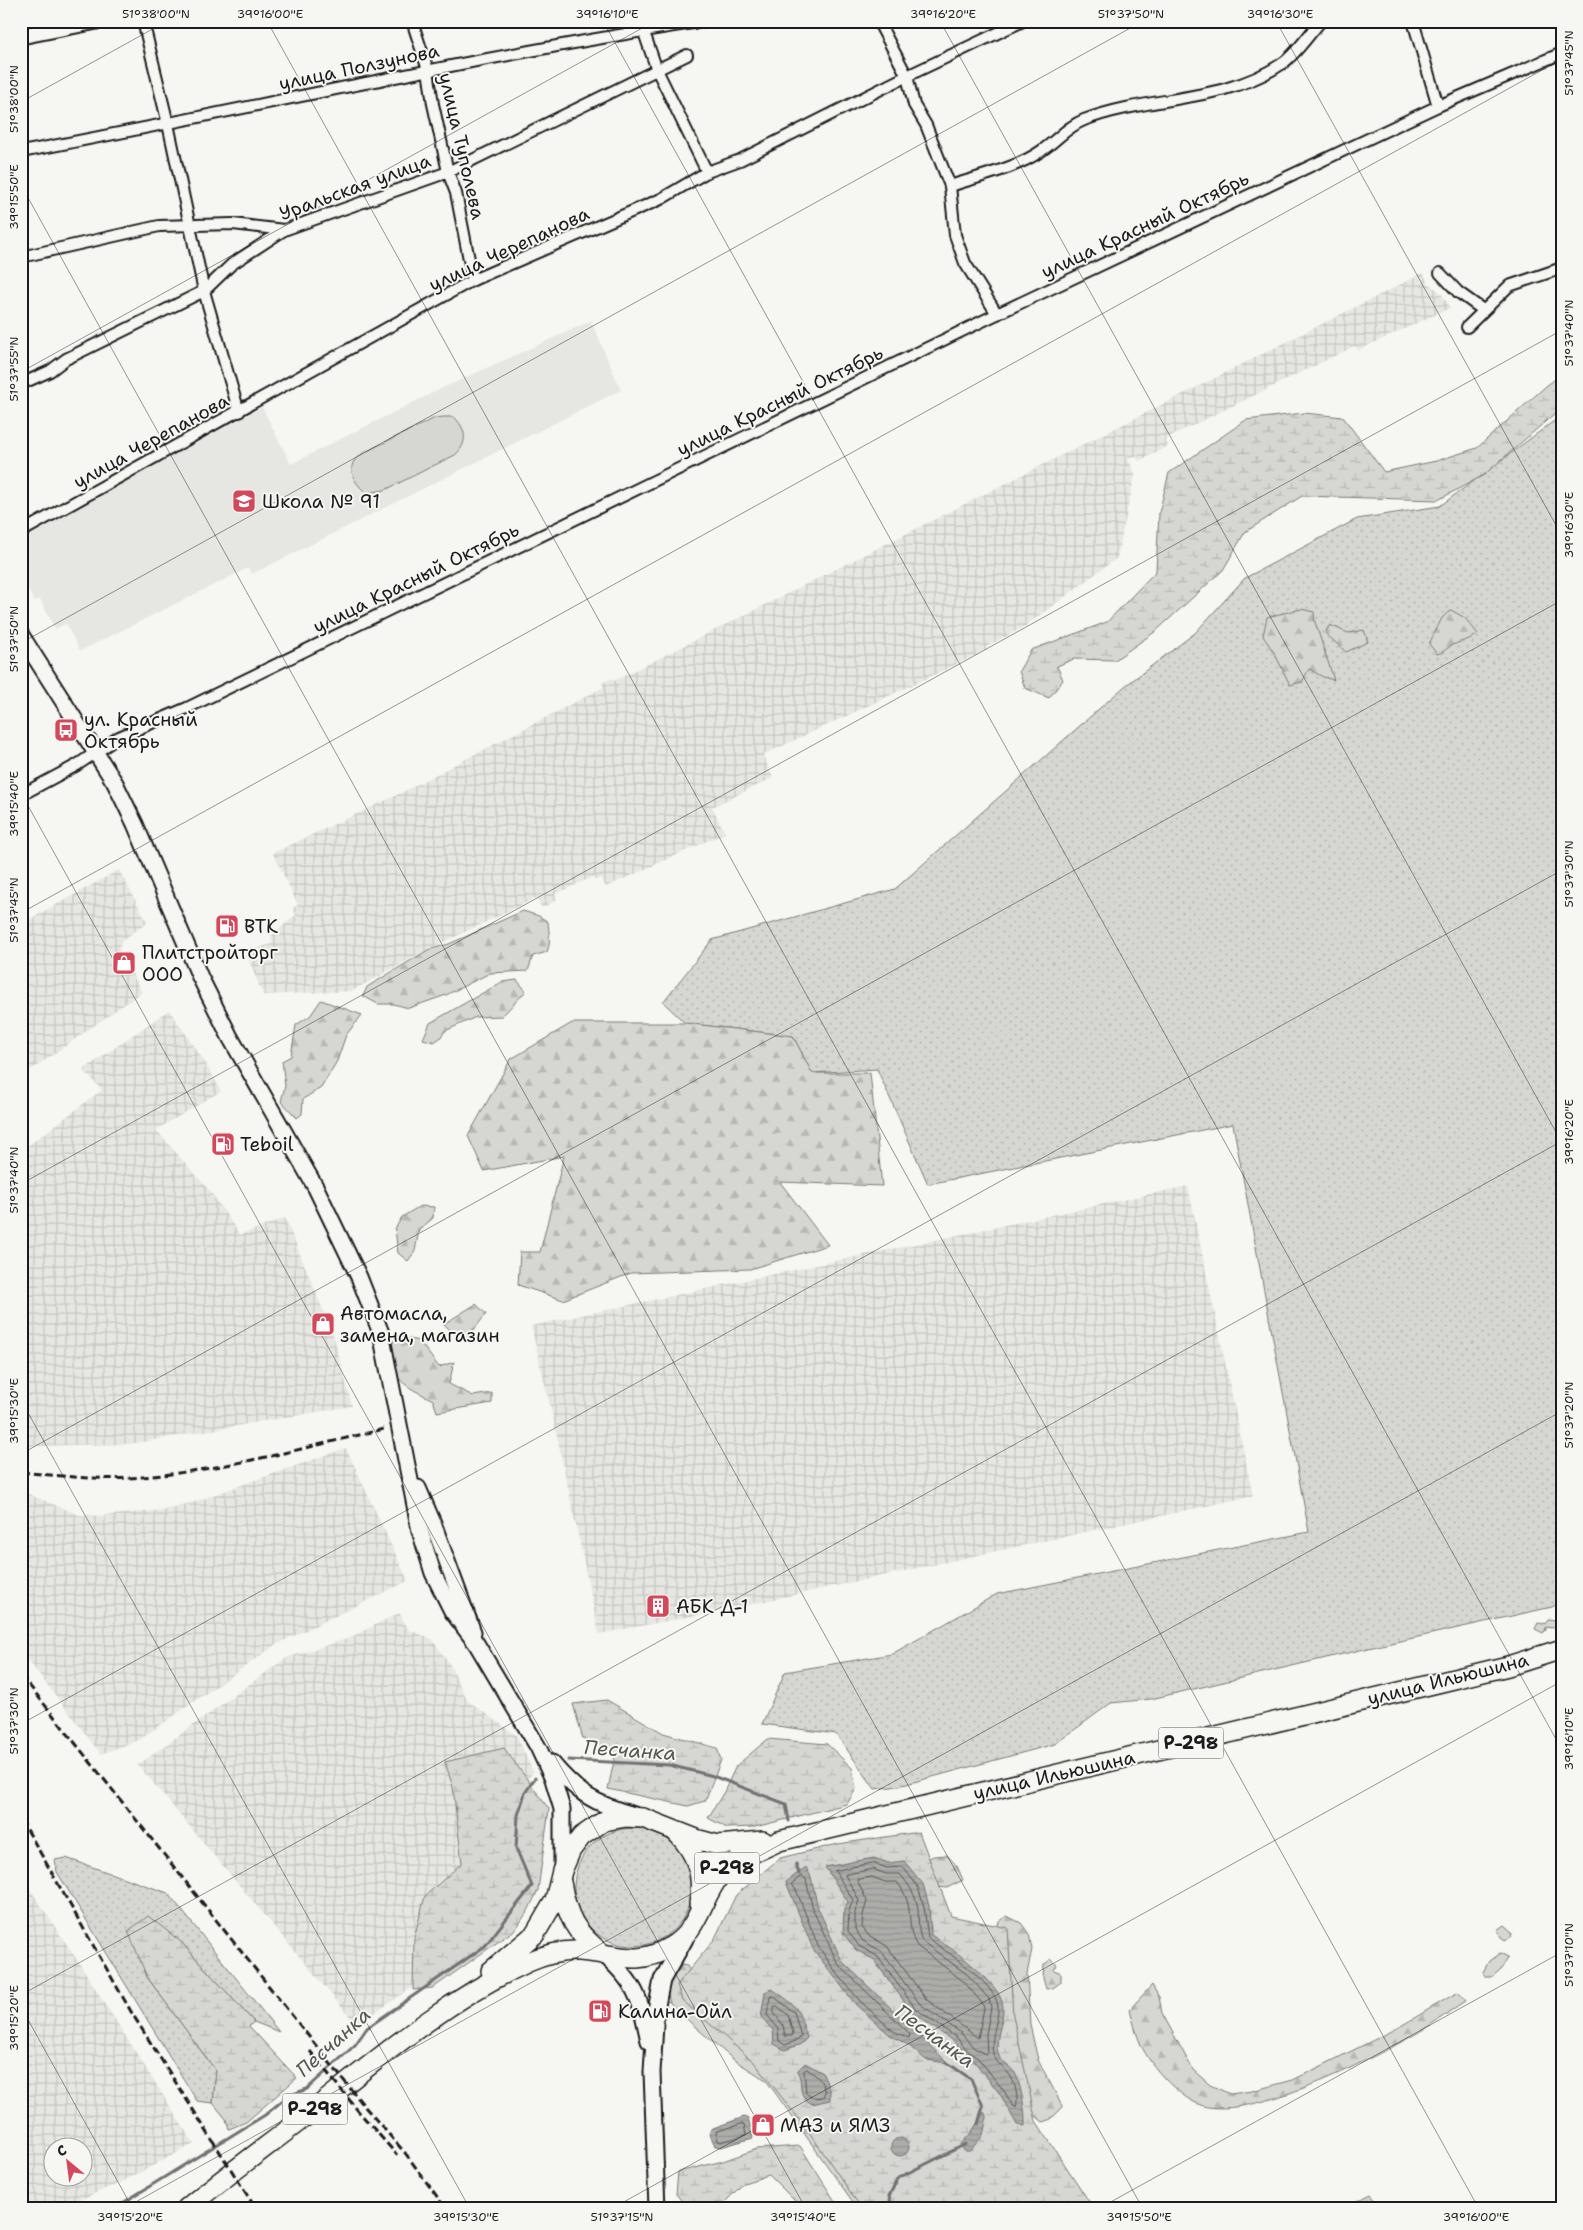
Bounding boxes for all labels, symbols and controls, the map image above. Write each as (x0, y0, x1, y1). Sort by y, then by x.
text: 51°38'00"N (122, 6, 190, 22)
text: 39°16'00"E (237, 6, 303, 22)
text: 39°16'10"E (575, 6, 639, 22)
text: 39°16'20"E (910, 6, 976, 22)
text: 51°37'50"N (1098, 6, 1164, 22)
text: 39°16'30"E (1247, 6, 1313, 22)
text: 51°37'45"N (1561, 30, 1577, 96)
street label: улица Ползунова (277, 38, 442, 96)
text: 51°38'00"N (6, 65, 22, 133)
street label: улица Туполева (433, 70, 491, 222)
street label: Уральская улица (276, 148, 434, 226)
text: 39°15'50"E (6, 164, 22, 230)
street label: улица Красный Октябрь (1037, 166, 1253, 284)
street label: улица Черепанова (425, 201, 593, 297)
text: 51°37'40"N (1561, 299, 1577, 367)
text: 51°37'55"N (6, 337, 22, 401)
street label: улица Красный Октябрь (673, 340, 887, 462)
street label: улица Черепанова (69, 388, 233, 494)
school or university icon: Школа № 91 (231, 488, 257, 514)
place label: Школа № 91 (262, 489, 380, 514)
text: 39°16'30"E (1561, 492, 1577, 558)
street label: улица Красный Октябрь (309, 517, 523, 639)
text: 51°37'50"N (6, 606, 22, 672)
place label: ул. Красный Октябрь (84, 707, 198, 754)
bus stop icon: ул. Красный Октябрь (53, 717, 79, 743)
text: 39°15'40"E (6, 771, 22, 837)
text: 51°37'30"N (1561, 840, 1577, 908)
text: 51°37'45"N (6, 877, 22, 943)
fuel station icon: ВТК (214, 913, 240, 939)
place label: ВТК (244, 914, 278, 939)
place label: Плитстройторг ООО (142, 940, 279, 987)
shop icon: Плитстройторг ООО (111, 950, 137, 976)
text: 39°16'20"E (1561, 1099, 1577, 1165)
fuel station icon: Teboil (210, 1131, 236, 1157)
place label: Teboil (240, 1132, 294, 1157)
text: 51°37'40"N (6, 1146, 22, 1214)
place label: Автомасла, замена, магазин (340, 1301, 500, 1348)
shop icon: Автомасла, замена, магазин (310, 1311, 336, 1337)
text: 39°15'30"E (6, 1378, 22, 1444)
text: 51°37'20"N (1561, 1382, 1577, 1448)
building icon: АБК Д-1 (645, 1593, 671, 1619)
place label: АБК Д-1 (676, 1594, 749, 1619)
street label: улица Ильюшина (1365, 1647, 1531, 1711)
text: 51°37'30"N (6, 1687, 22, 1755)
text: 39°16'10"E (1561, 1707, 1577, 1771)
road number: Р-298 (1158, 1728, 1224, 1759)
water label: Песчанка (583, 1734, 677, 1766)
street label: улица Ильюшина (971, 1744, 1137, 1806)
road number: Р-298 (694, 1852, 760, 1884)
text: 51°37'10"N (1561, 1923, 1577, 1987)
text: 39°15'20"E (6, 1985, 22, 2051)
fuel station icon: Калина-Ойл (587, 1998, 613, 2024)
water label: Песчанка (890, 1998, 980, 2074)
place label: Калина-Ойл (618, 1999, 732, 2024)
water label: Песчанка (290, 2001, 376, 2083)
road number: Р-298 (282, 2094, 348, 2124)
shop icon: МАЗ и ЯМЗ (750, 2112, 776, 2138)
place label: МАЗ и ЯМЗ (780, 2113, 890, 2138)
north arrow (42, 2138, 92, 2188)
text: С (54, 2141, 70, 2161)
text: 39°15'20"E (97, 2209, 163, 2225)
text: 39°15'30"E (433, 2209, 499, 2225)
text: 51°37'15"N (591, 2209, 653, 2225)
text: 39°15'40"E (770, 2209, 836, 2225)
text: 39°15'50"E (1106, 2209, 1172, 2225)
text: 39°16'00"E (1443, 2209, 1509, 2225)

